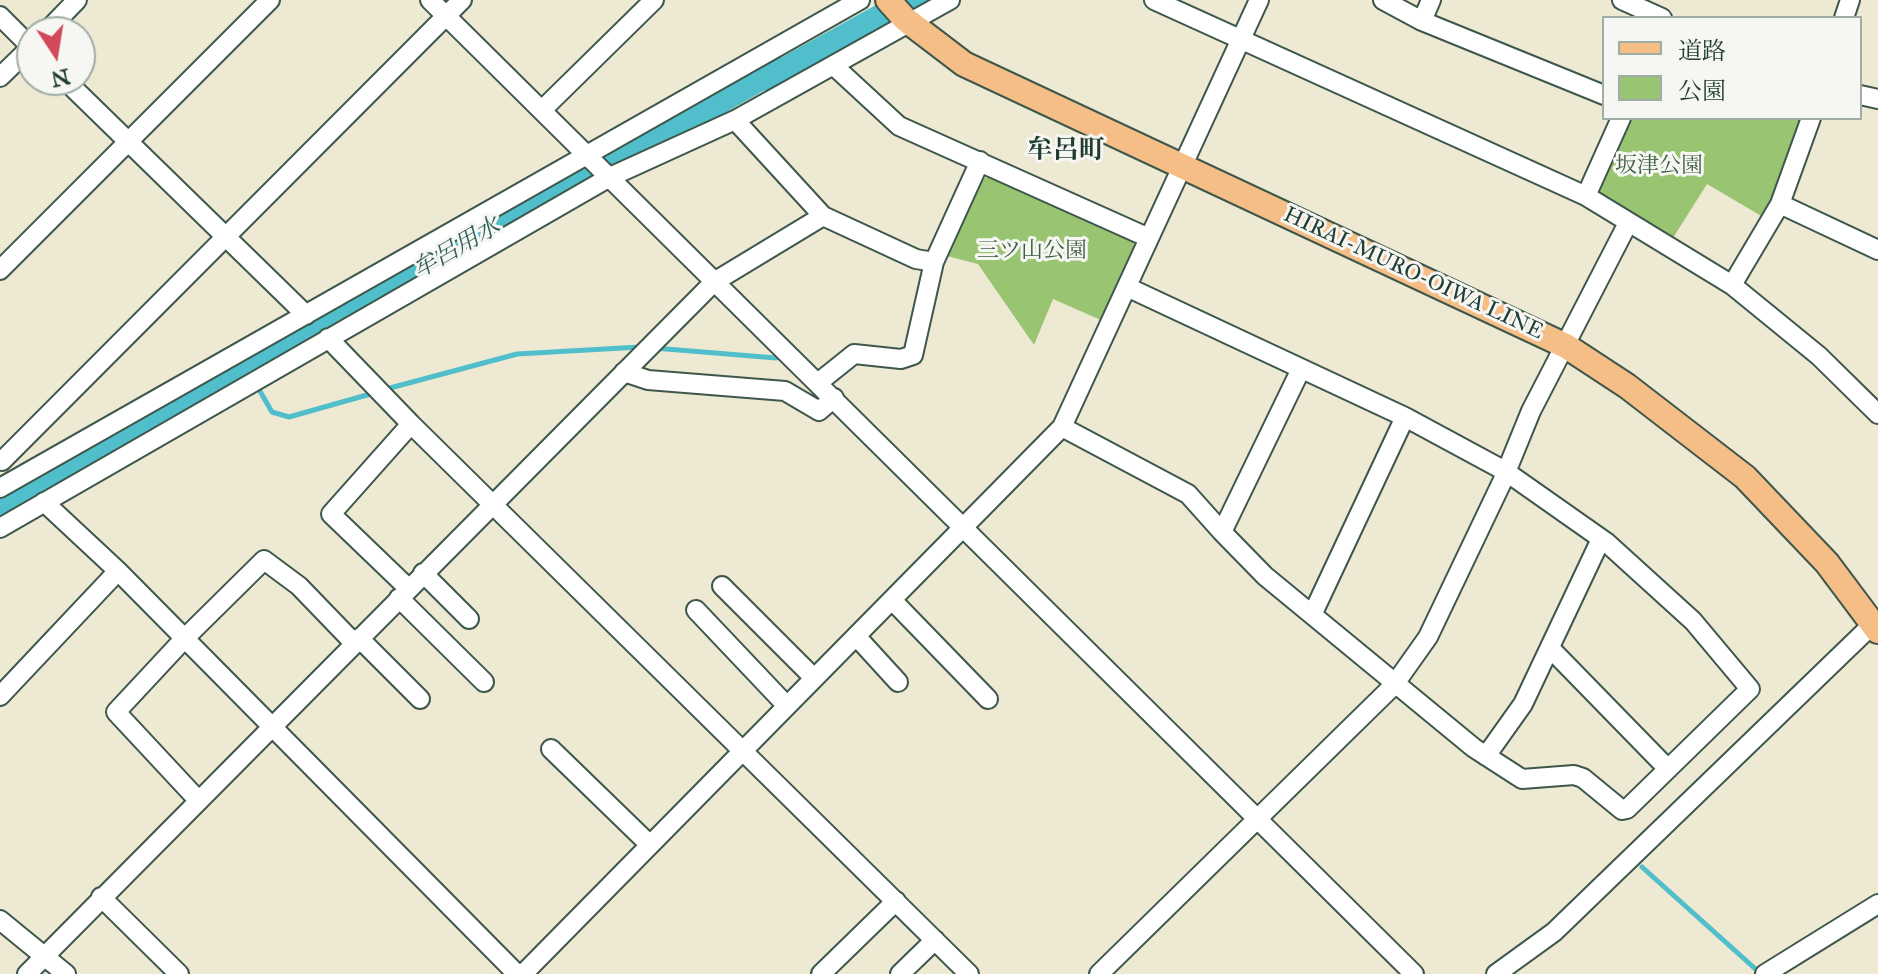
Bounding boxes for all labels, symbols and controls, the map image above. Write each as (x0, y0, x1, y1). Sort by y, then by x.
north arrow (16, 16, 96, 96)
legend (1602, 16, 1862, 120)
text: 道路 (1678, 36, 1726, 66)
text: N (49, 63, 73, 93)
text: 公園 (1678, 76, 1726, 106)
district label: 牟呂町 (1027, 136, 1105, 168)
park label: 坂津公園 (1615, 154, 1703, 180)
street label: HIRAI-MURO-OIWA LINE (1279, 202, 1547, 346)
water label: 牟呂用水 (408, 213, 506, 285)
park label: 三ツ山公園 (977, 239, 1087, 265)

